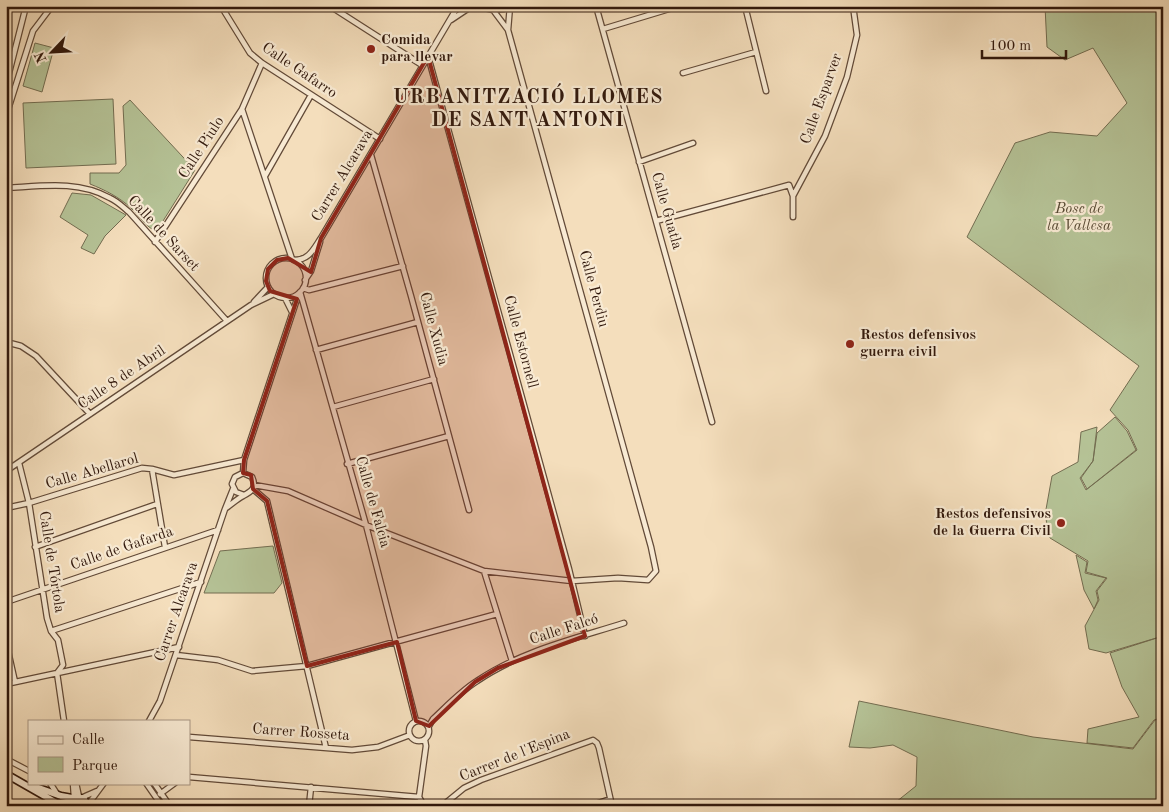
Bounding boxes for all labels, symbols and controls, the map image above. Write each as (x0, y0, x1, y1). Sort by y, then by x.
north arrow (28, 28, 78, 78)
scale bar (982, 28, 1065, 60)
place label: Comida para llevar (381, 33, 453, 65)
text: 100 m (989, 39, 1031, 54)
street label: Calle Gafarro (259, 40, 339, 102)
marker: Comida para llevar (365, 43, 377, 55)
text: N (32, 49, 50, 65)
street label: Calle Esparver (799, 52, 845, 146)
district label: URBANITZACIÓ LLOMES DE SANT ANTONI (393, 83, 663, 131)
street label: Calle Piulo (177, 114, 227, 182)
street label: Carrer Alcarava (310, 127, 377, 225)
street label: Calle Guatla (648, 171, 684, 252)
street label: Calle de Sarset (124, 193, 202, 275)
park label: Bosc de la Vallesa (1047, 202, 1111, 234)
street label: Calle Perdiu (576, 249, 610, 329)
street label: Calle Xudia (416, 291, 450, 368)
street label: Calle Estornell (500, 294, 540, 390)
place label: Restos defensivos guerra civil (860, 328, 976, 360)
marker: Restos defensivos guerra civil (844, 338, 856, 350)
street label: Calle 8 de Abril (76, 343, 168, 413)
street label: Calle Abellarol (44, 452, 140, 492)
street label: Calle de Falcia (352, 455, 392, 550)
place label: Restos defensivos de la Guerra Civil (933, 507, 1051, 539)
street label: Calle de Tórtola (36, 510, 67, 615)
marker: Restos defensivos de la Guerra Civil (1055, 517, 1067, 529)
street label: Calle de Gafarda (69, 524, 176, 574)
street label: Carrer Alcarava (153, 560, 201, 664)
street label: Calle Falcó (528, 612, 600, 648)
legend (28, 720, 190, 784)
street label: Carrer Rosseta (252, 722, 351, 744)
street label: Carrer de l'Espina (458, 727, 573, 785)
text: Calle (72, 733, 105, 748)
text: Parque (72, 759, 118, 774)

